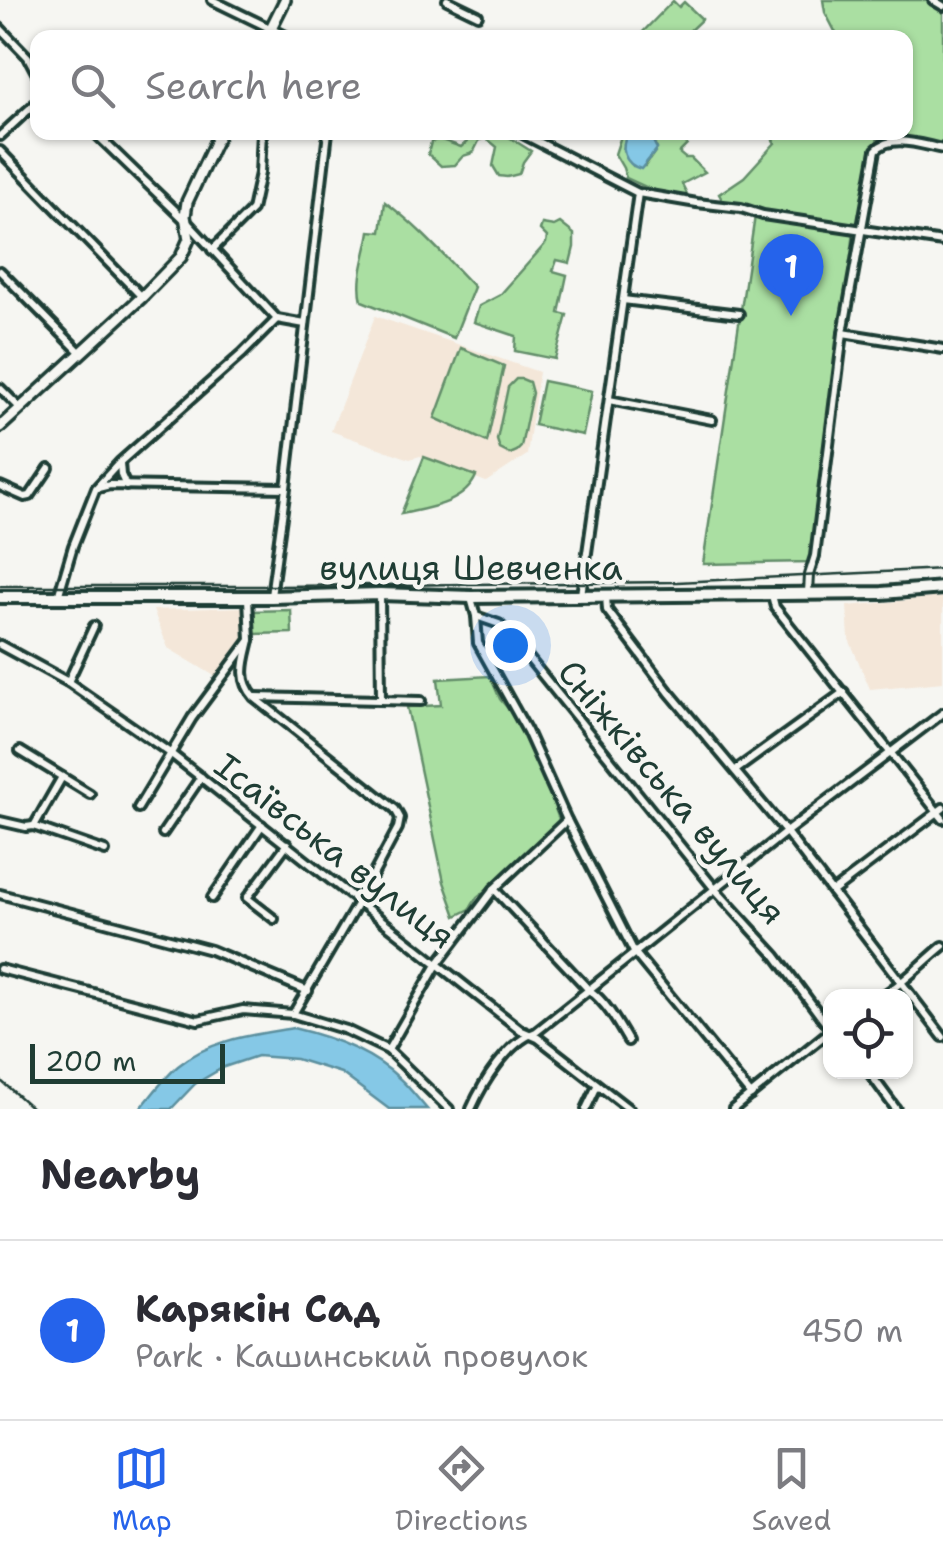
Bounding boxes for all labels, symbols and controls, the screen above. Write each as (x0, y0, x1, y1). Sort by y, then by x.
search box (30, 30, 913, 140)
icon: search (65, 58, 120, 113)
text: Search here (145, 60, 362, 111)
pin: 1 (758, 234, 824, 316)
street label: вулиця Шевченка (319, 544, 623, 591)
your location (485, 620, 536, 671)
street label: Сніжківська вулиця (548, 649, 797, 934)
street label: Ісаївська вулиця (205, 742, 465, 959)
map controls (823, 989, 913, 1079)
button: locate (823, 989, 913, 1079)
scale bar (30, 1039, 225, 1084)
text: 200 m (45, 1042, 136, 1080)
text: Nearby (40, 1146, 200, 1202)
text: Карякін Сад (135, 1283, 380, 1334)
text: 1 (65, 1309, 80, 1352)
text: 450 m (801, 1309, 903, 1352)
text: Park · Кашинський провулок (135, 1334, 588, 1377)
tab: Map (112, 1441, 172, 1539)
tab: Directions (395, 1441, 528, 1539)
tab: Saved (752, 1441, 831, 1539)

